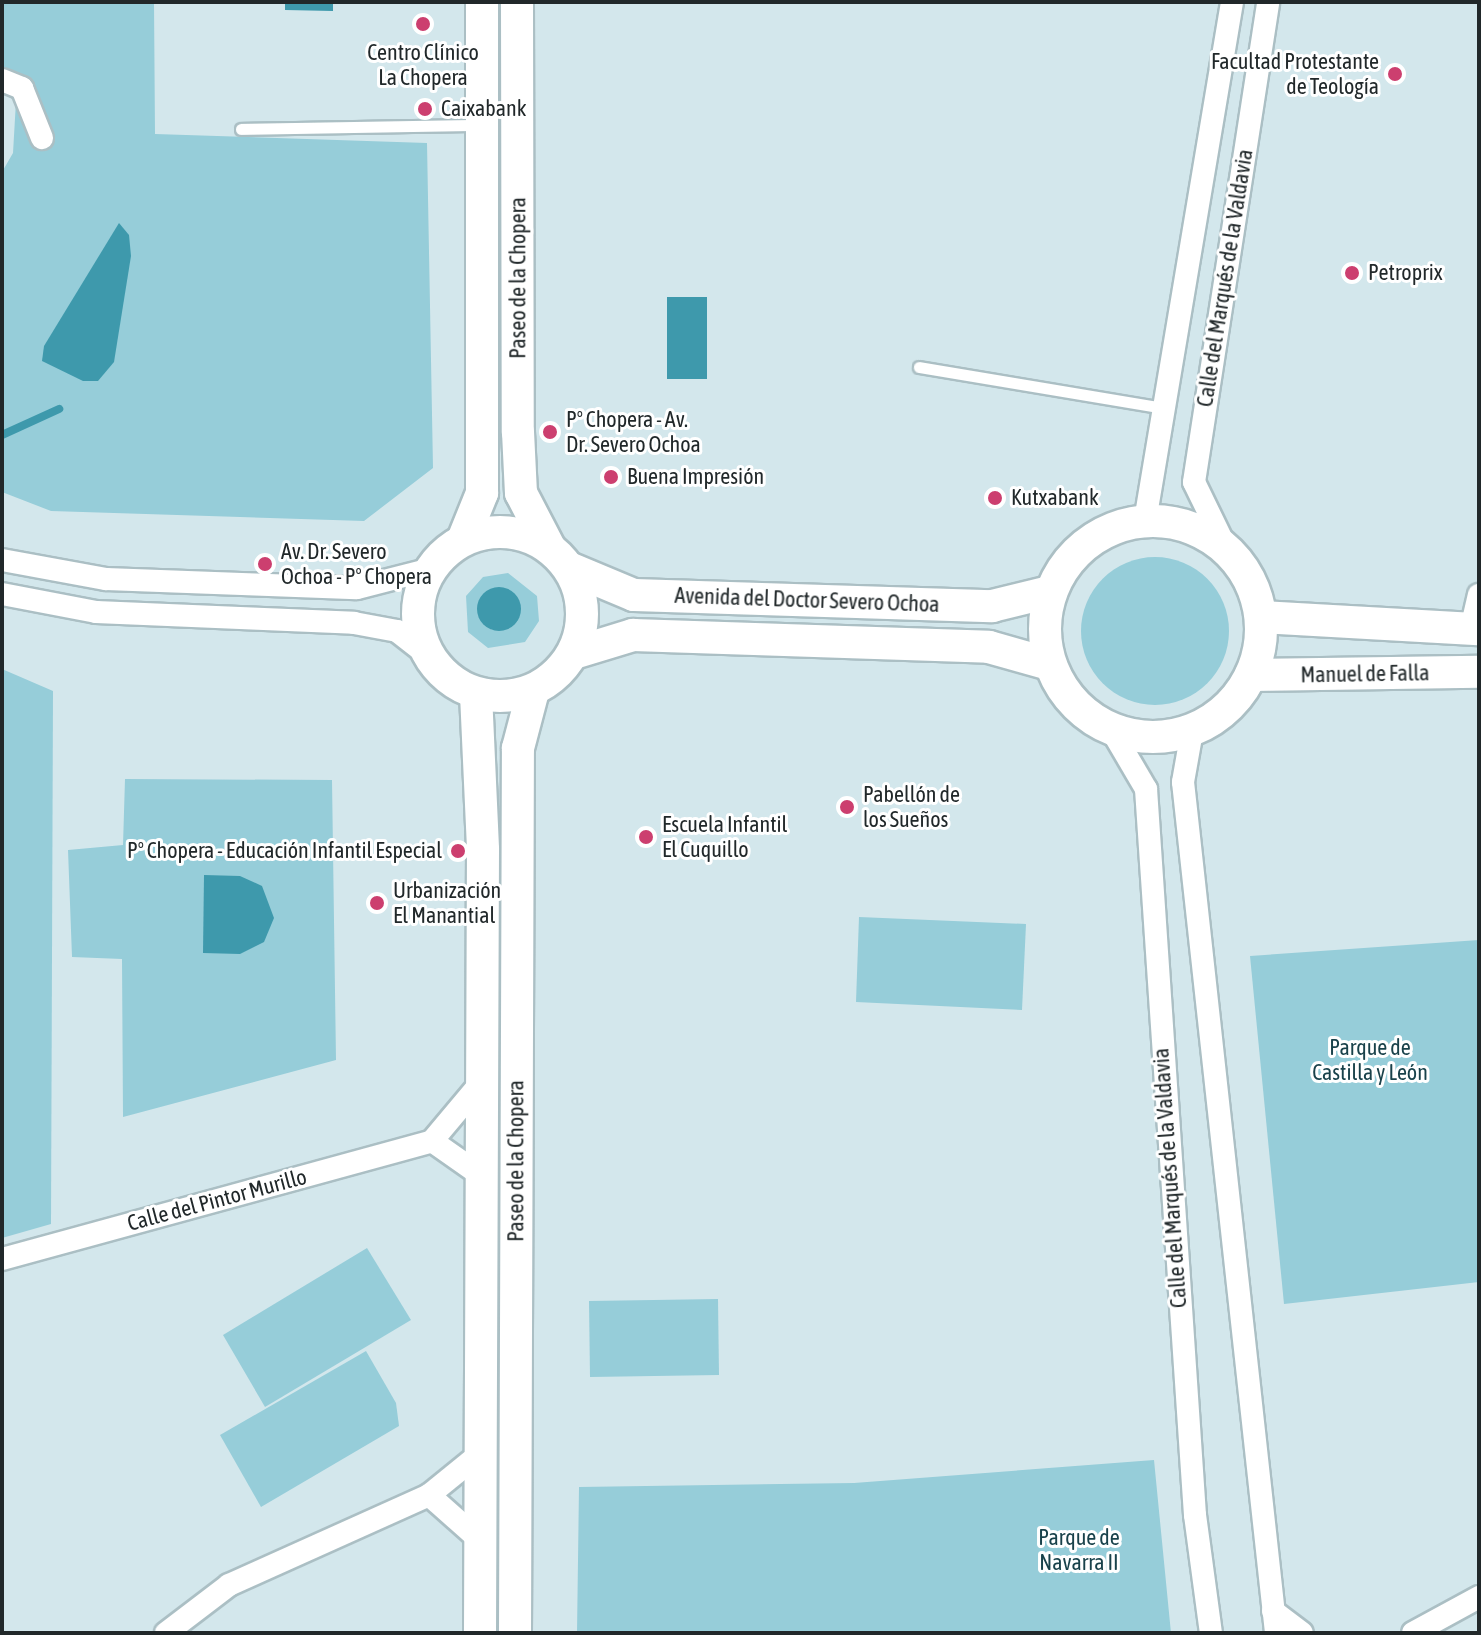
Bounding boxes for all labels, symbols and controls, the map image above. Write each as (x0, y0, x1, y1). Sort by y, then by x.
marker: Centro Clínico La Chopera (412, 13, 434, 35)
place label: Centro Clínico La Chopera (367, 39, 479, 90)
place label: Facultad Protestante de Teología (1211, 48, 1379, 100)
marker: Facultad Protestante de Teología (1386, 65, 1404, 83)
place label: Caixabank (441, 96, 526, 122)
marker: Caixabank (416, 100, 434, 118)
street label: Calle del Marqués de la Valdavia (1192, 147, 1258, 409)
street label: Paseo de la Chopera (505, 197, 531, 359)
place label: Petroprix (1368, 260, 1443, 286)
marker: Petroprix (1343, 264, 1361, 282)
place label: Pº Chopera - Av. Dr. Severo Ochoa (566, 406, 701, 458)
marker: Pº Chopera - Av. Dr. Severo Ochoa (541, 423, 559, 441)
place label: Buena Impresión (627, 464, 764, 490)
marker: Buena Impresión (602, 468, 620, 486)
place label: Kutxabank (1011, 485, 1099, 511)
marker: Kutxabank (986, 489, 1004, 507)
place label: Av. Dr. Severo Ochoa - Pº Chopera (281, 538, 432, 590)
marker: Av. Dr. Severo Ochoa - Pº Chopera (256, 555, 274, 573)
street label: Avenida del Doctor Severo Ochoa (674, 582, 940, 618)
street label: Manuel de Falla (1300, 660, 1430, 688)
place label: Pabellón de los Sueños (863, 781, 960, 832)
marker: Pabellón de los Sueños (838, 798, 856, 816)
place label: Escuela Infantil El Cuquillo (662, 811, 787, 862)
marker: Escuela Infantil El Cuquillo (637, 828, 655, 846)
place label: Pº Chopera - Educación Infantil Especial (127, 838, 442, 864)
marker: Pº Chopera - Educación Infantil Especial (449, 842, 467, 860)
place label: Urbanización El Manantial (393, 877, 501, 928)
marker: Urbanización El Manantial (368, 894, 386, 912)
park label: Parque de Castilla y León (1312, 1034, 1428, 1086)
street label: Calle del Marqués de la Valdavia (1148, 1047, 1192, 1309)
street label: Paseo de la Chopera (503, 1080, 529, 1242)
street label: Calle del Pintor Murillo (124, 1163, 310, 1237)
park label: Parque de Navarra II (1038, 1524, 1120, 1576)

